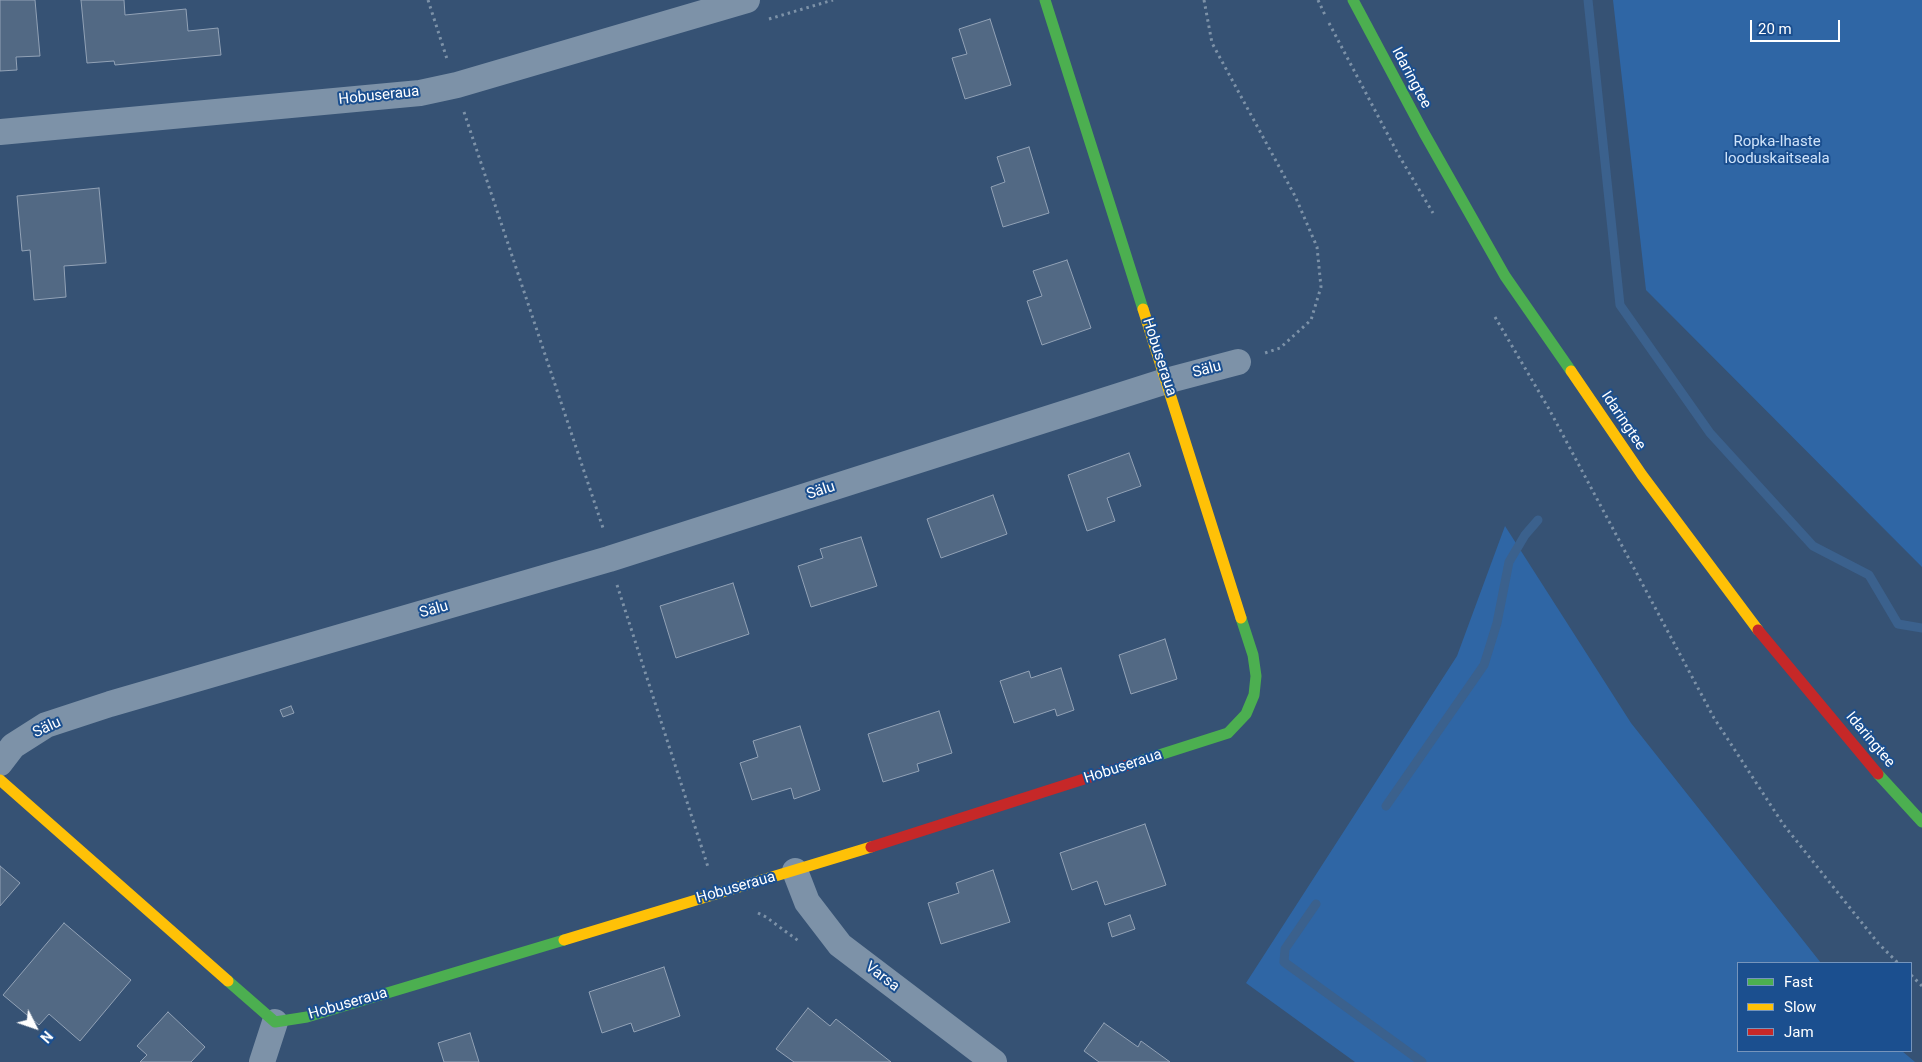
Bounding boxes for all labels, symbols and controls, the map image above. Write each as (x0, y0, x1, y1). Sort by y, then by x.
scale bar (1752, 10, 1842, 42)
text: 20 m (1758, 20, 1792, 38)
street label: Idaringtee (1387, 44, 1435, 112)
street label: Hobuseraua (338, 83, 420, 109)
park label: Ropka-Ihaste looduskaitseala (1724, 133, 1830, 168)
street label: Hobuseraua (1138, 316, 1180, 398)
street label: Sälu (1191, 358, 1223, 382)
street label: Idaringtee (1597, 388, 1649, 454)
street label: Sälu (804, 478, 838, 504)
street label: Sälu (418, 597, 450, 623)
street label: Idaringtee (1842, 709, 1898, 771)
street label: Sälu (30, 714, 64, 742)
street label: Hobuseraua (1082, 746, 1164, 788)
street label: Hobuseraua (695, 868, 777, 908)
street label: Varsa (861, 958, 903, 996)
legend (1737, 962, 1912, 1052)
text: Fast (1784, 973, 1813, 991)
street label: Hobuseraua (307, 984, 389, 1024)
text: Slow (1784, 998, 1816, 1016)
north arrow (10, 1002, 60, 1052)
text: Jam (1784, 1023, 1814, 1041)
text: N (37, 1028, 56, 1046)

